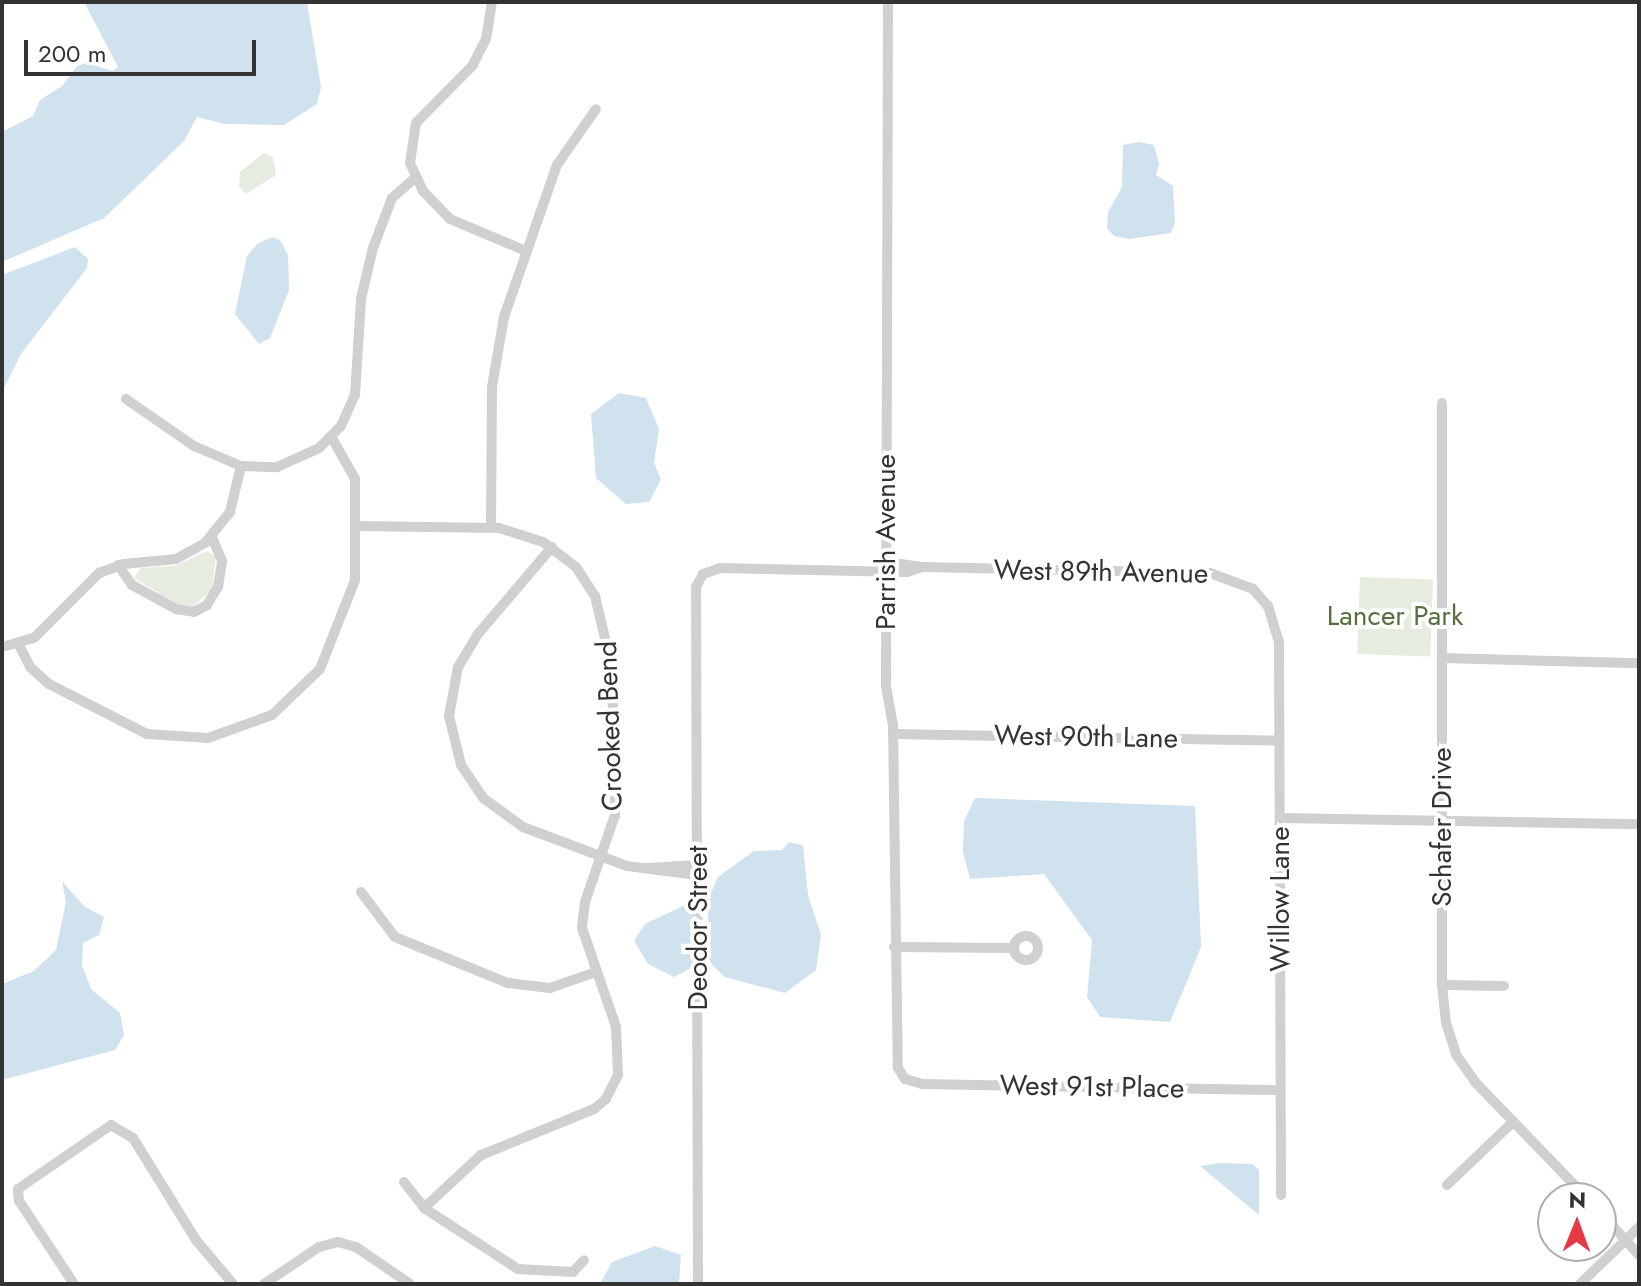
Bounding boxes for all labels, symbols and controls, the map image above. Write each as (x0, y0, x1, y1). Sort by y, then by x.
scale bar (28, 24, 260, 74)
text: 200 m (38, 36, 106, 71)
street label: Parrish Avenue (869, 454, 903, 630)
street label: West 89th Avenue (993, 553, 1209, 591)
park label: Lancer Park (1327, 599, 1463, 633)
street label: Crooked Bend (590, 640, 630, 812)
street label: West 90th Lane (994, 719, 1178, 755)
street label: Schafer Drive (1425, 747, 1459, 907)
street label: Willow Lane (1263, 826, 1297, 972)
street label: Deodor Street (681, 846, 715, 1010)
street label: West 91st Place (999, 1069, 1185, 1105)
north arrow (1537, 1182, 1617, 1262)
text: N (1568, 1184, 1586, 1216)

